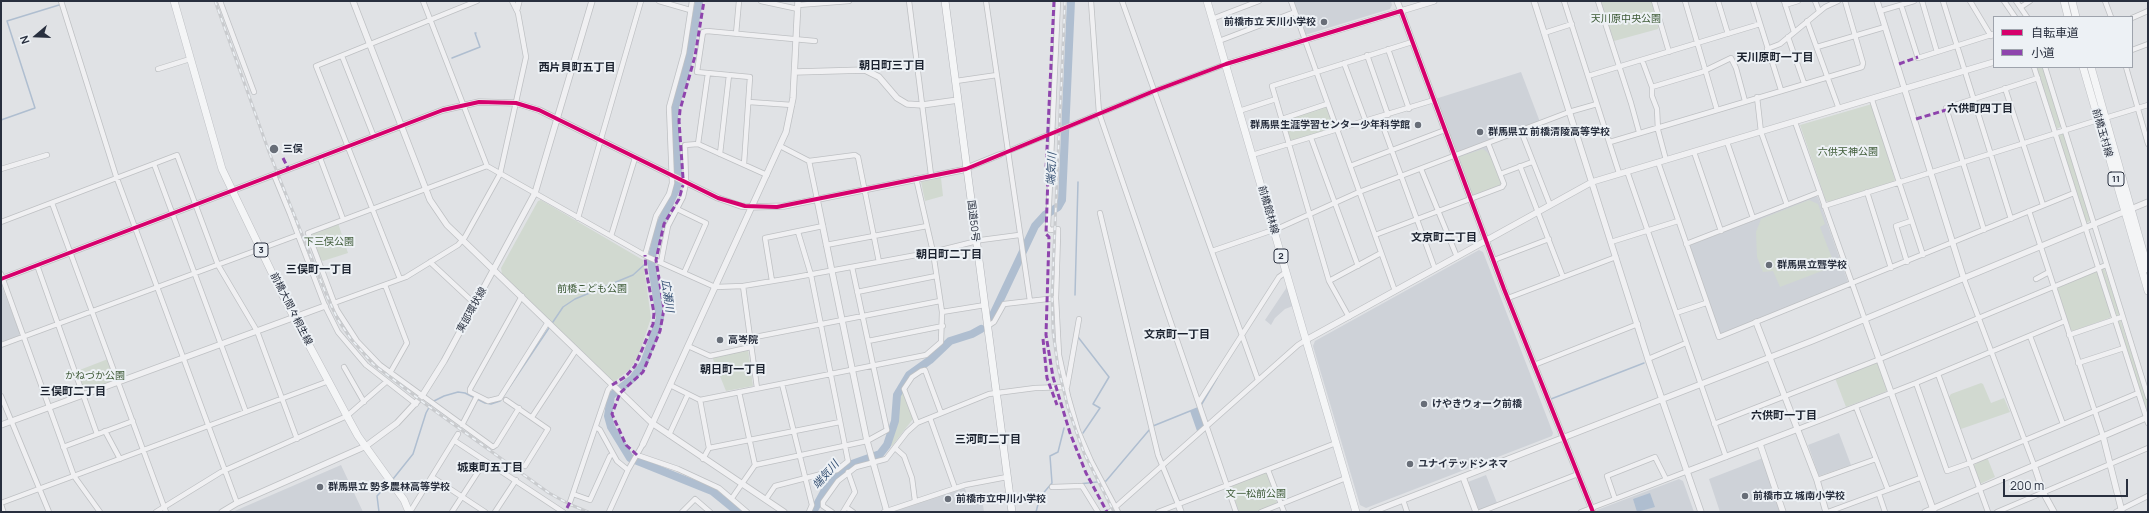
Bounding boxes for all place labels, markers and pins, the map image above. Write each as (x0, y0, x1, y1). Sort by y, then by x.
place label: 前橋市立 天川小学校 (1224, 16, 1316, 28)
marker: 前橋市立 天川小学校 (1319, 17, 1329, 27)
place label: 群馬県生涯学習センター少年科学館 (1250, 119, 1410, 131)
marker: 群馬県生涯学習センター少年科学館 (1413, 120, 1423, 130)
place label: 群馬県立 前橋清陵高等学校 (1488, 126, 1610, 138)
marker: 群馬県立 前橋清陵高等学校 (1475, 127, 1485, 137)
marker: 三俣 (268, 143, 280, 155)
place label: 三俣 (283, 143, 303, 155)
place label: 群馬県立聾学校 (1777, 259, 1847, 271)
marker: 群馬県立聾学校 (1764, 260, 1774, 270)
place label: 高岑院 (728, 334, 758, 346)
marker: 高岑院 (715, 335, 725, 345)
place label: けやきウォーク前橋 (1432, 398, 1522, 410)
marker: けやきウォーク前橋 (1419, 399, 1429, 409)
place label: ユナイテッドシネマ (1418, 458, 1508, 470)
marker: ユナイテッドシネマ (1405, 459, 1415, 469)
place label: 群馬県立 勢多農林高等学校 (328, 481, 450, 493)
marker: 群馬県立 勢多農林高等学校 (315, 482, 325, 492)
place label: 前橋市立 城南小学校 (1753, 490, 1845, 502)
marker: 前橋市立 城南小学校 (1740, 491, 1750, 501)
place label: 前橋市立中川小学校 (956, 493, 1046, 505)
marker: 前橋市立中川小学校 (943, 494, 953, 504)

